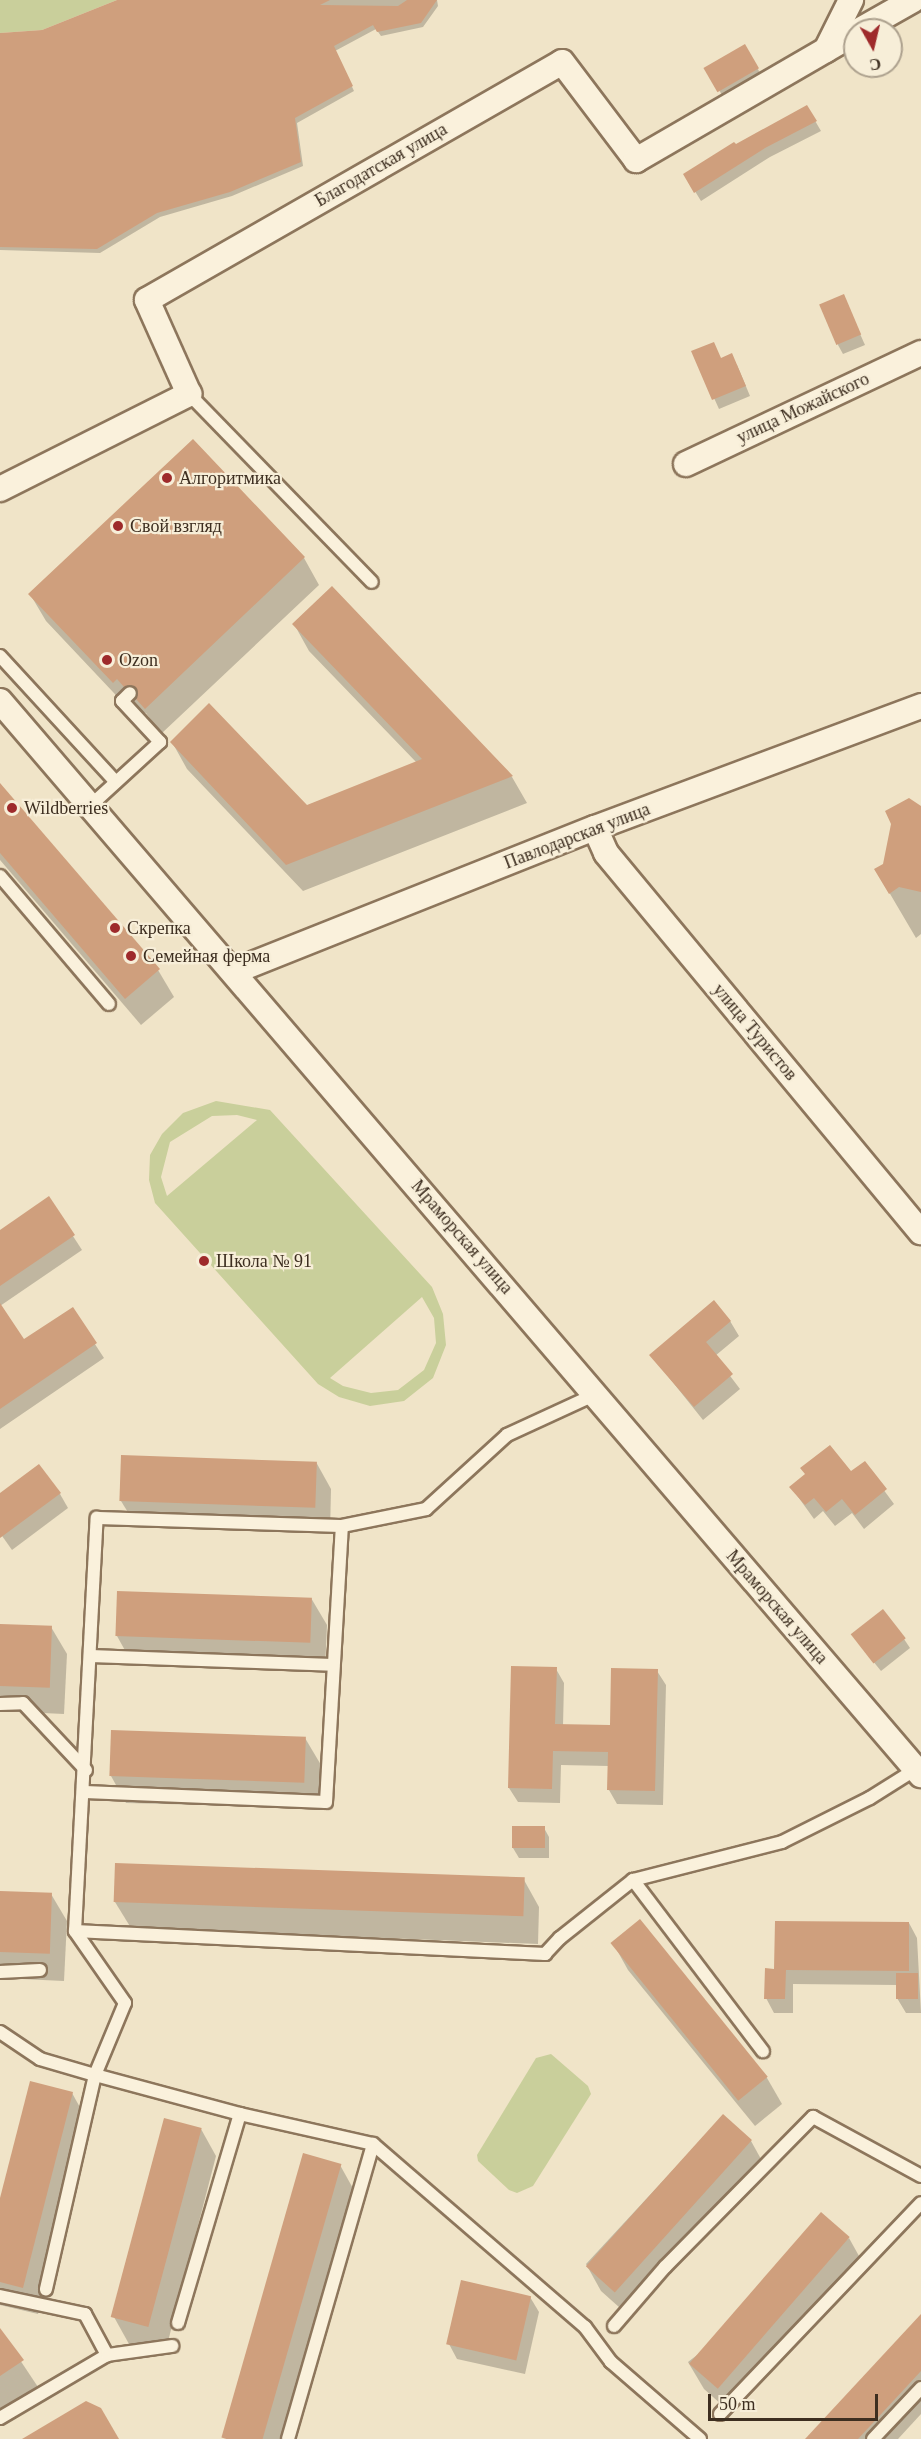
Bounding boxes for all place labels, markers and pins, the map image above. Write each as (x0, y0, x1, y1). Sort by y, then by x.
place label: Алгоритмика (179, 467, 281, 489)
marker: Алгоритмика (160, 471, 174, 485)
place label: Свой взгляд (130, 515, 222, 537)
marker: Свой взгляд (111, 519, 125, 533)
place label: Ozon (119, 649, 158, 671)
marker: Ozon (100, 653, 114, 667)
place label: Wildberries (24, 797, 108, 819)
marker: Wildberries (5, 801, 19, 815)
place label: Скрепка (127, 917, 191, 939)
marker: Скрепка (108, 921, 122, 935)
place label: Семейная ферма (143, 945, 270, 967)
marker: Семейная ферма (124, 949, 138, 963)
place label: Школа № 91 (216, 1250, 312, 1272)
marker: Школа № 91 (197, 1254, 211, 1268)

